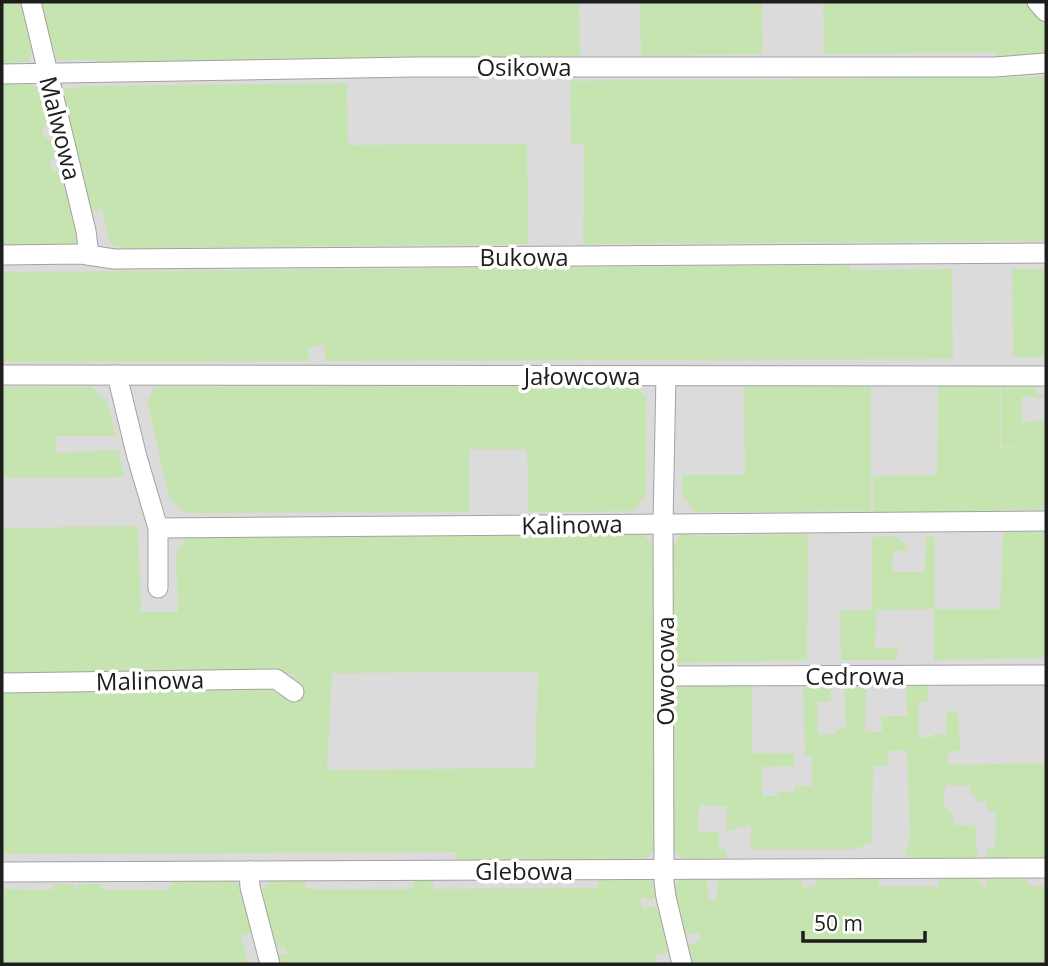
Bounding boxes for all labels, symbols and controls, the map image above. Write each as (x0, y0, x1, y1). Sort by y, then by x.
street label: Osikowa (476, 50, 572, 83)
street label: Malwowa (32, 73, 90, 183)
street label: Bukowa (479, 240, 569, 273)
street label: Jałowcowa (522, 359, 640, 392)
street label: Kalinowa (521, 507, 623, 541)
street label: Owocowa (648, 616, 681, 726)
street label: Cedrowa (805, 659, 905, 692)
street label: Malinowa (96, 663, 204, 697)
street label: Glebowa (475, 854, 573, 887)
scale bar (803, 900, 926, 944)
text: 50 m (814, 909, 863, 937)

